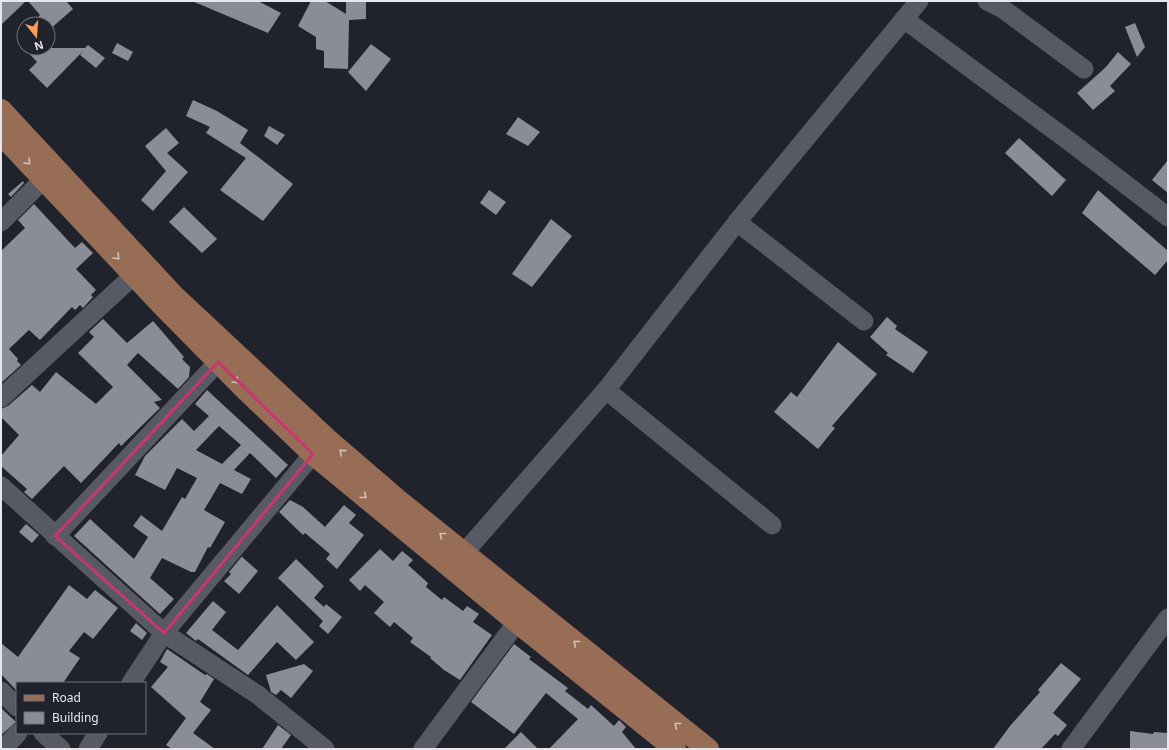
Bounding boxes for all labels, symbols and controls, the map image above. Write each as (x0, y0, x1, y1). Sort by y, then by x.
north arrow (16, 16, 56, 56)
text: N (33, 38, 46, 55)
one-way arrow (23, 157, 31, 165)
one-way arrow (112, 252, 120, 260)
one-way arrow (231, 376, 239, 384)
one-way arrow (340, 450, 347, 457)
one-way arrow (359, 492, 366, 499)
one-way arrow (439, 533, 447, 540)
one-way arrow (574, 641, 581, 648)
legend (16, 682, 146, 734)
text: Road (52, 689, 81, 706)
text: Building (52, 709, 99, 726)
one-way arrow (675, 722, 682, 729)

